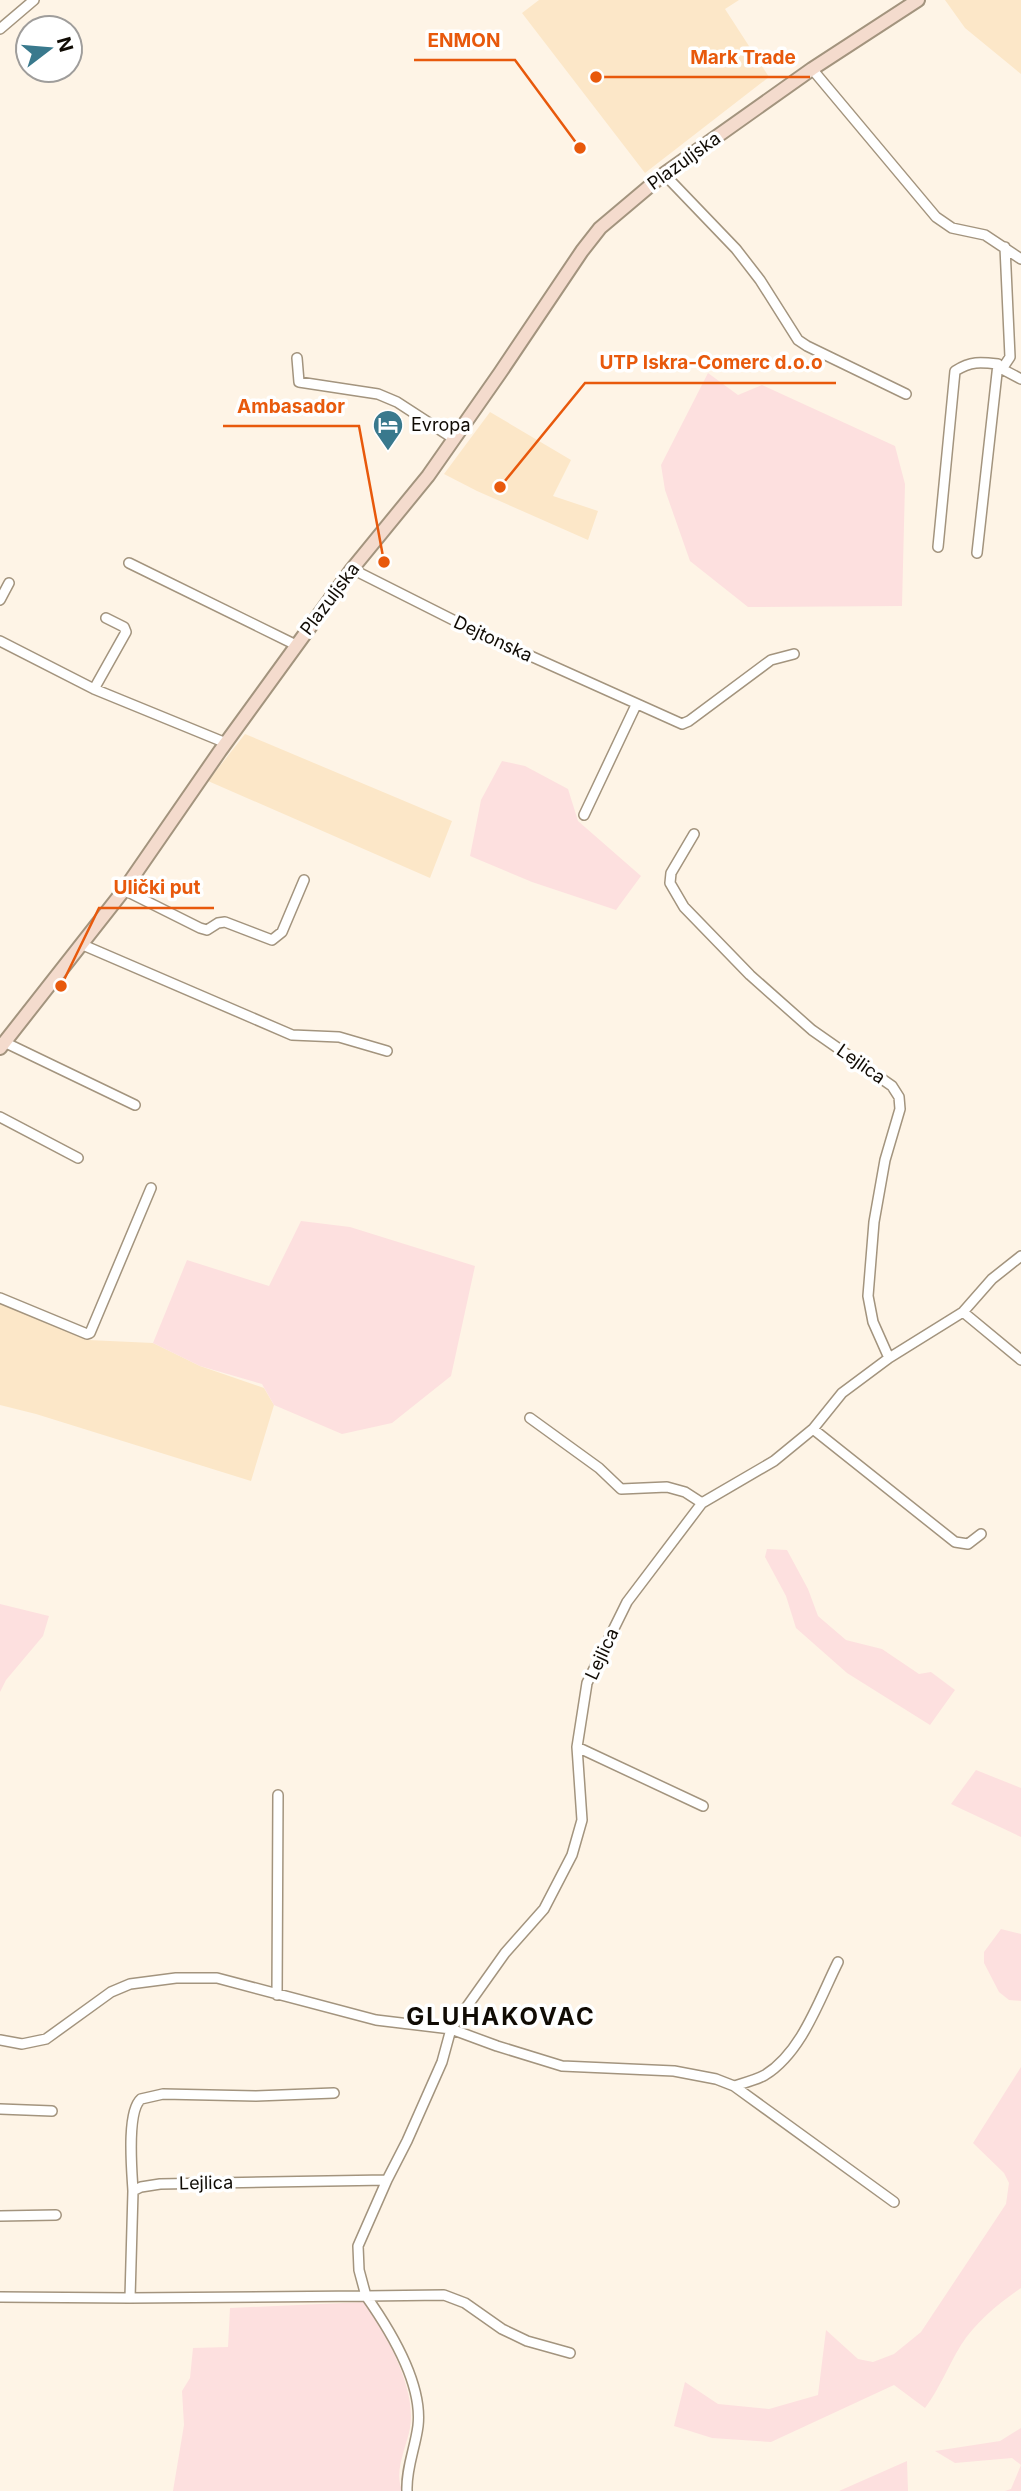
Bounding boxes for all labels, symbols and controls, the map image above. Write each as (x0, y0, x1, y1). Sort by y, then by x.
north arrow (14, 14, 84, 84)
callout: ENMON (414, 20, 515, 60)
text: ENMON (428, 29, 500, 52)
text: N (52, 34, 78, 55)
callout: Mark Trade (677, 37, 810, 77)
text: Mark Trade (690, 46, 796, 69)
street label: Plazuljska (643, 127, 724, 194)
callout: UTP Iskra-Comerc d.o.o (585, 343, 836, 383)
text: UTP Iskra-Comerc d.o.o (599, 351, 823, 374)
callout: Ambasador (223, 386, 359, 426)
text: Ambasador (237, 395, 345, 418)
hotel icon: Evropa (371, 408, 405, 452)
place label: Evropa (411, 414, 471, 435)
street label: Plazuljska (296, 559, 363, 639)
street label: Dejtonska (450, 611, 536, 666)
callout: Ulički put (99, 868, 214, 908)
text: Ulički put (114, 876, 200, 899)
street label: Lejlica (833, 1039, 890, 1088)
street label: Lejlica (581, 1625, 623, 1683)
district label: GLUHAKOVAC (406, 2002, 596, 2031)
street label: Lejlica (179, 2172, 233, 2193)

